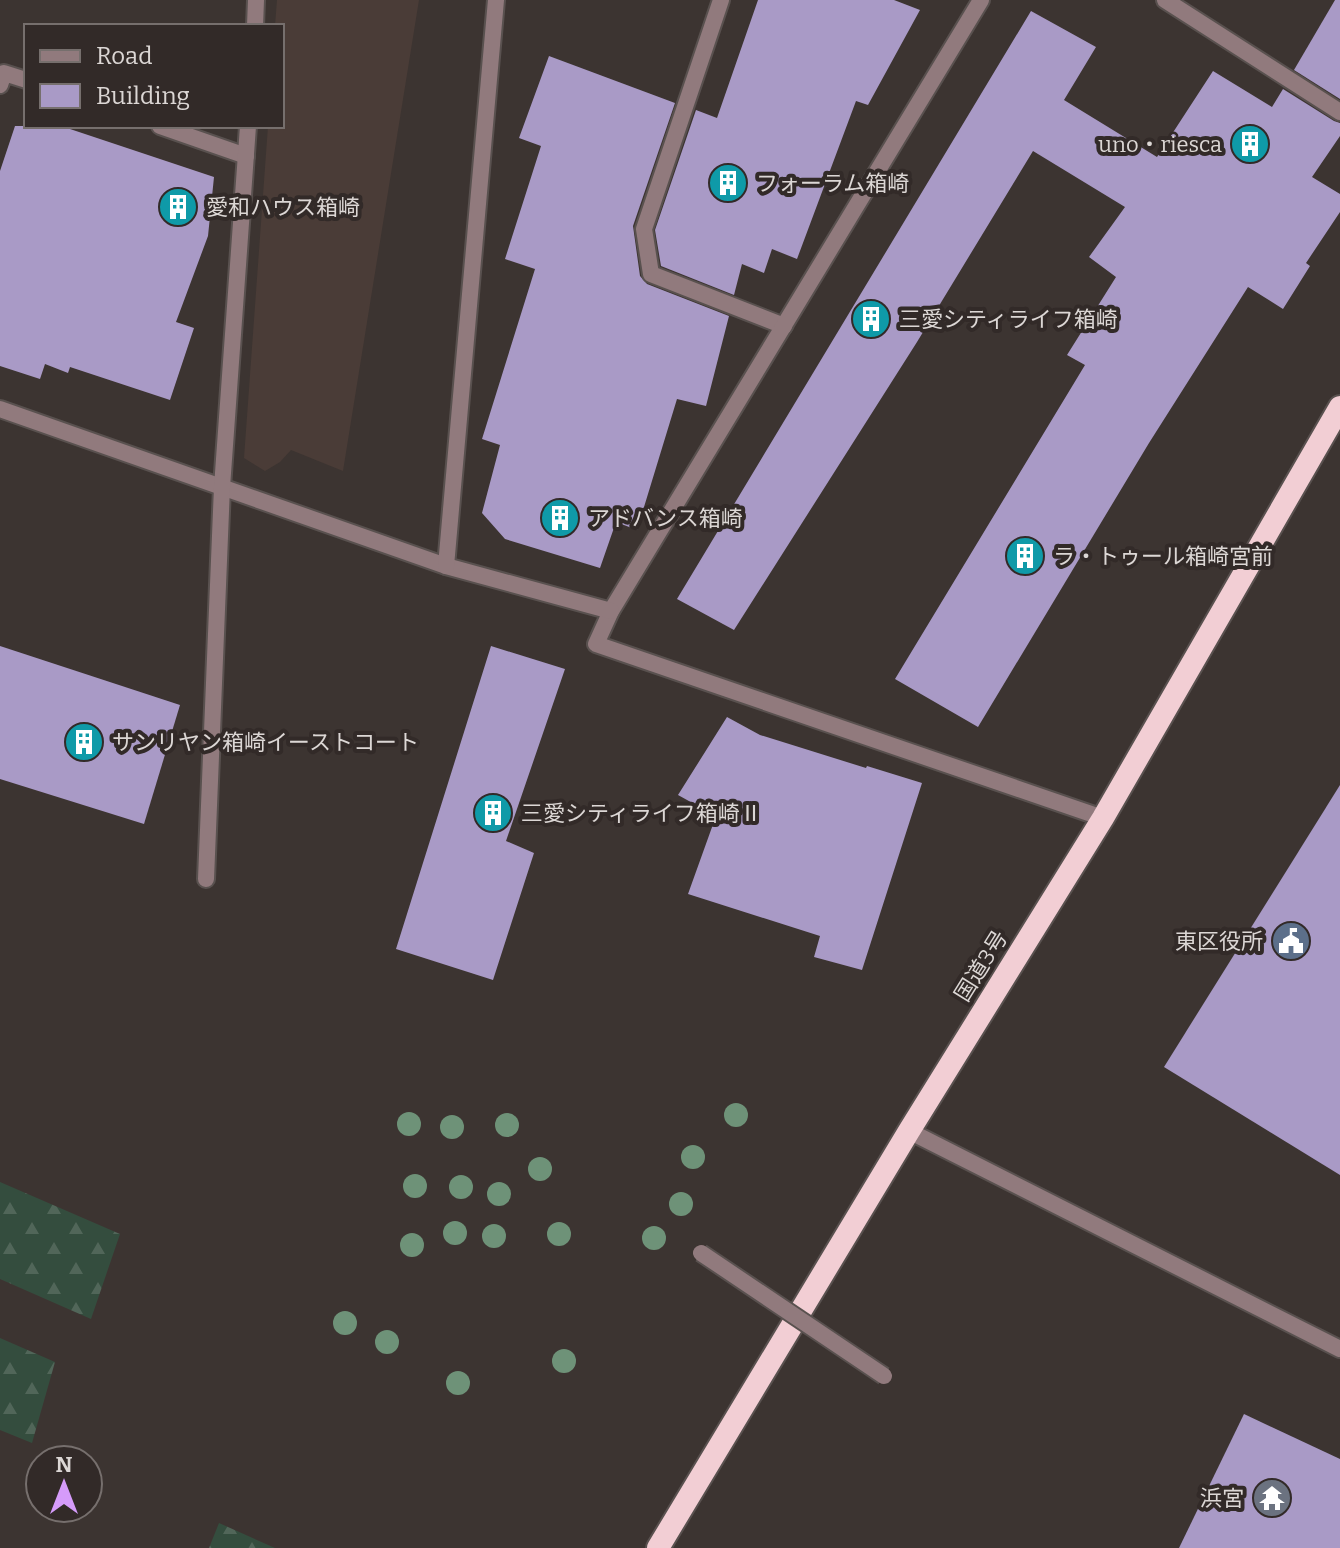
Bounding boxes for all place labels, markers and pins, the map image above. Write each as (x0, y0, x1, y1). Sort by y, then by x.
building icon: uno・riesca (1229, 123, 1271, 165)
place label: uno・riesca (1098, 131, 1222, 158)
building icon: フォーラム箱崎 (707, 162, 749, 204)
place label: フォーラム箱崎 (756, 170, 909, 197)
building icon: 愛和ハウス箱崎 (157, 186, 199, 228)
place label: 愛和ハウス箱崎 (206, 194, 360, 221)
building icon: 三愛シティライフ箱崎 (850, 298, 892, 340)
place label: 三愛シティライフ箱崎 (899, 306, 1118, 333)
building icon: アドバンス箱崎 (539, 497, 581, 539)
place label: アドバンス箱崎 (588, 505, 743, 532)
building icon: ラ・トゥール箱崎宮前 (1004, 535, 1046, 577)
place label: ラ・トゥール箱崎宮前 (1053, 543, 1273, 570)
building icon: サンリヤン箱崎イーストコート (63, 721, 105, 763)
place label: サンリヤン箱崎イーストコート (112, 729, 419, 756)
building icon: 三愛シティライフ箱崎Ⅱ (472, 792, 514, 834)
place label: 三愛シティライフ箱崎Ⅱ (521, 800, 762, 827)
public building icon: 東区役所 (1270, 920, 1312, 962)
place label: 東区役所 (1175, 928, 1263, 955)
temple icon: 浜宮 (1251, 1477, 1293, 1519)
place label: 浜宮 (1200, 1485, 1244, 1512)

